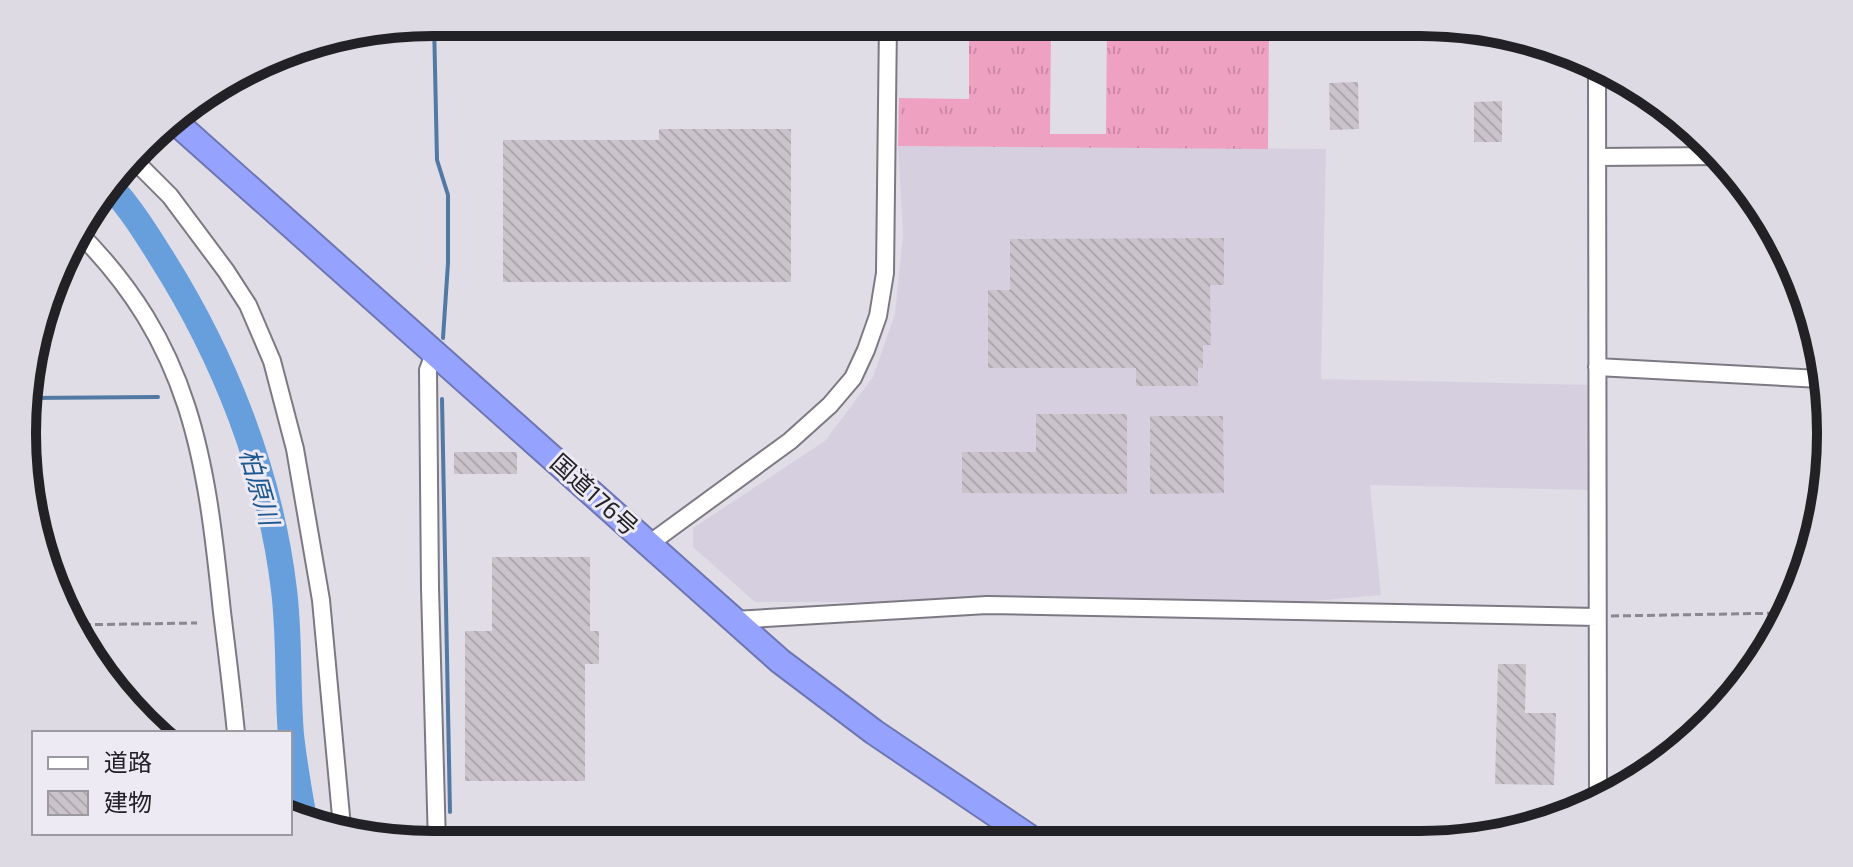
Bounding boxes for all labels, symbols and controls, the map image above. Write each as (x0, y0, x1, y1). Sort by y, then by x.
water label: 柏原川 (235, 445, 287, 531)
street label: 国道176号 (545, 447, 645, 541)
legend (32, 731, 292, 835)
text: 道路 (104, 747, 152, 776)
text: 建物 (104, 787, 152, 816)

